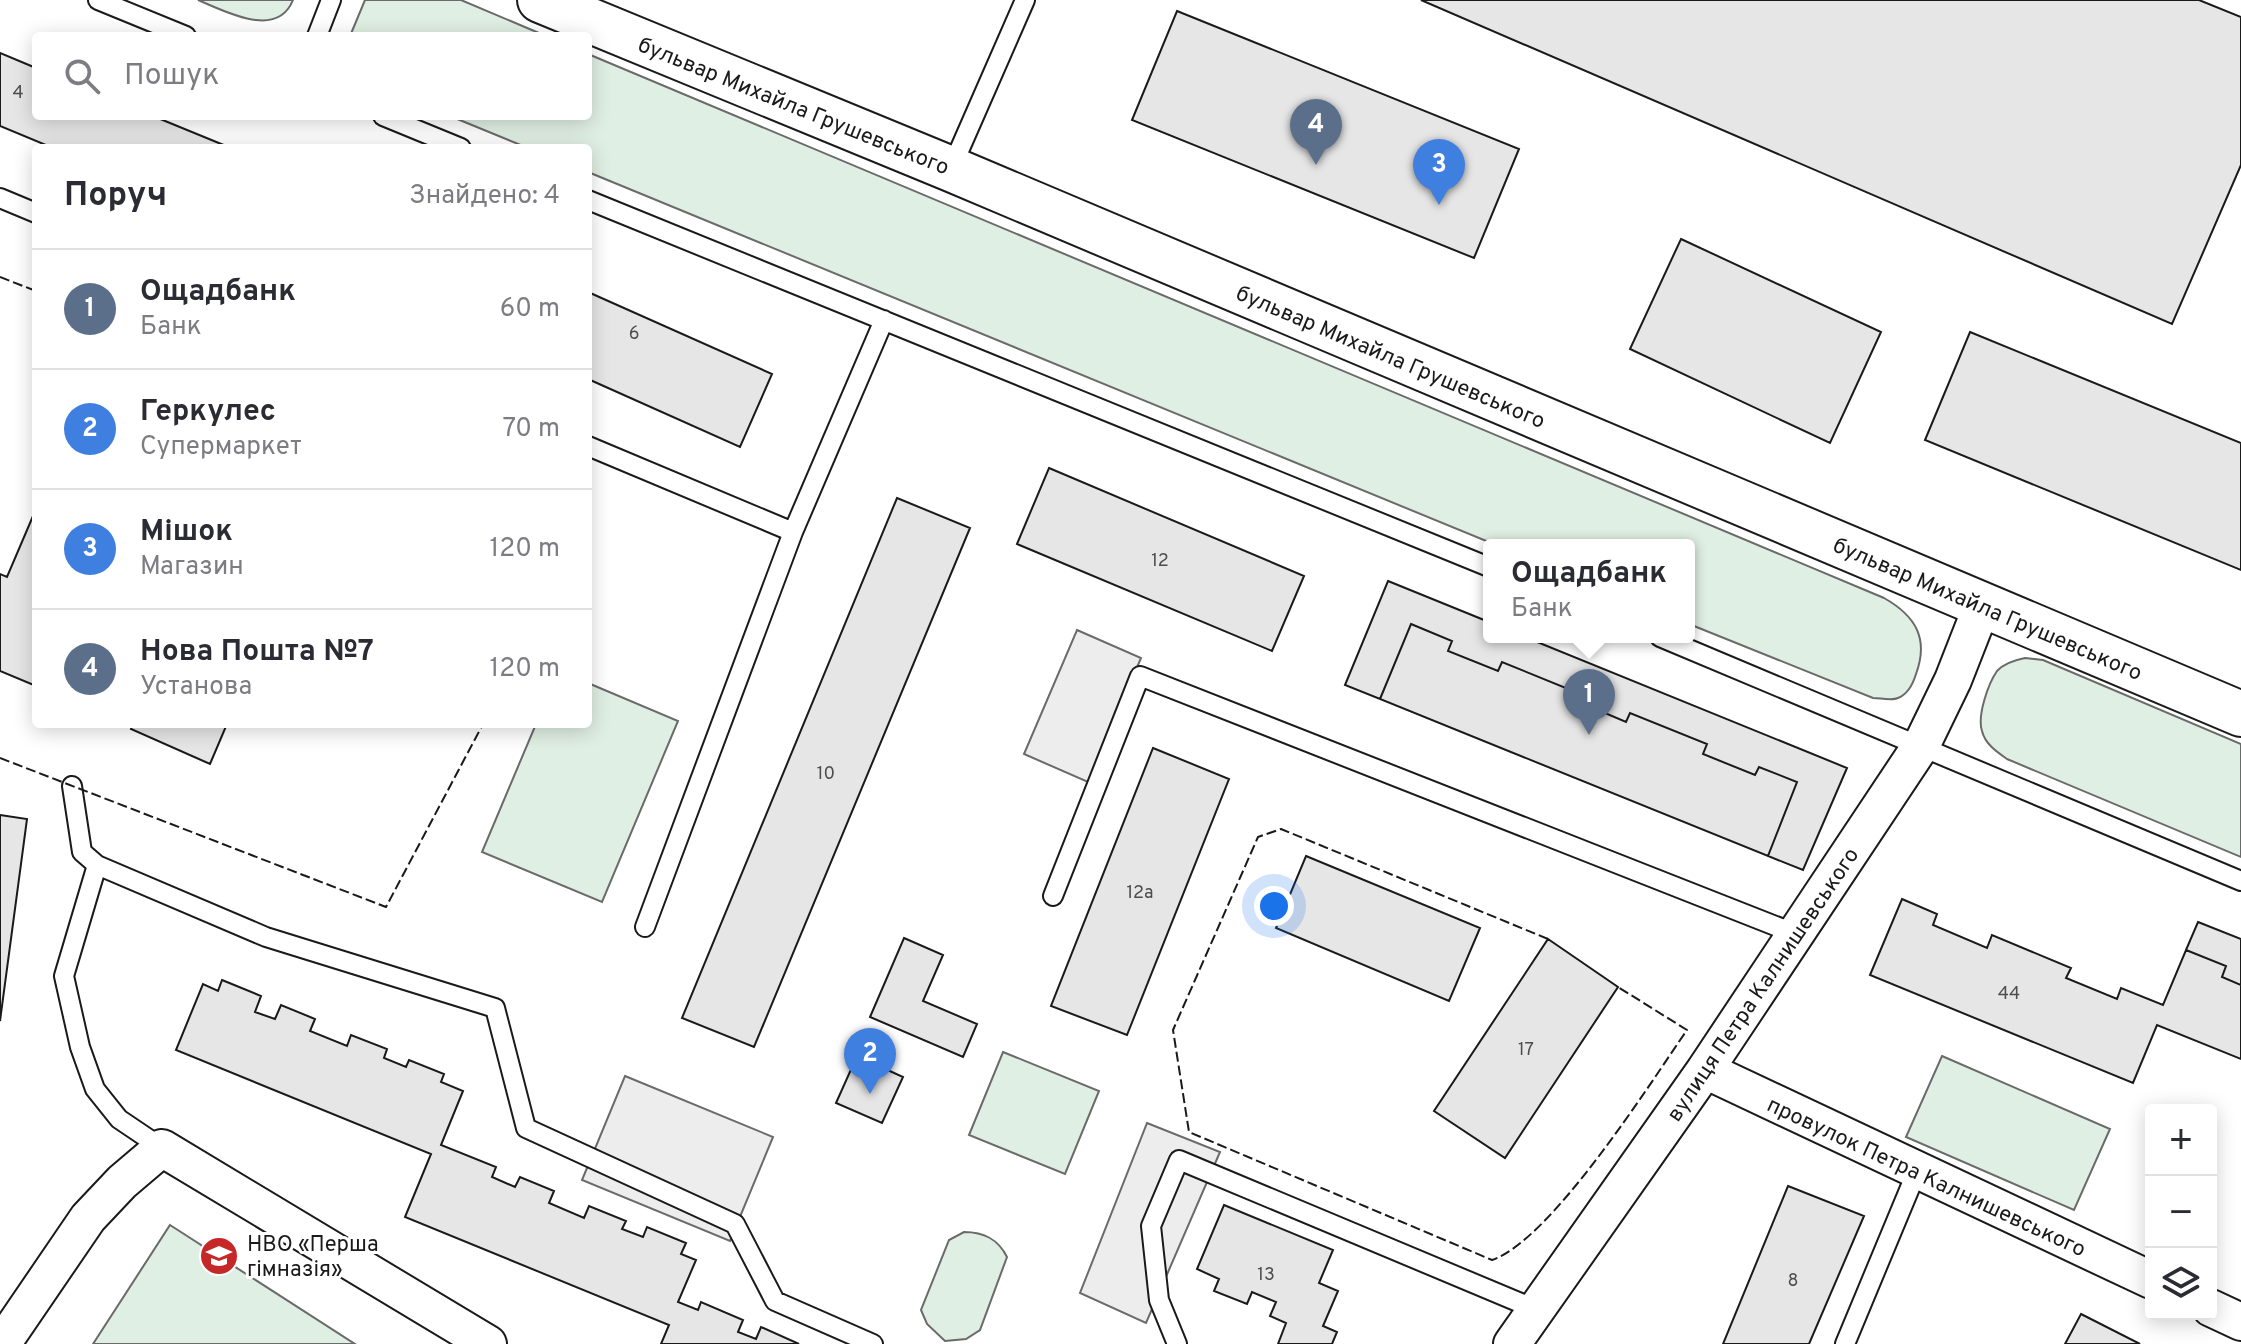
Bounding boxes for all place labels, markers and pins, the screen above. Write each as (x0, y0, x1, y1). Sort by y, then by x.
pin: 4 (1290, 99, 1342, 165)
pin: 3 (1413, 139, 1465, 205)
pin: 1 (1563, 669, 1615, 735)
pin: 2 (844, 1028, 896, 1094)
place label: НВО «Перша гімназія» (247, 1232, 379, 1284)
school or university icon: НВО «Перша гімназія» (198, 1235, 240, 1277)

